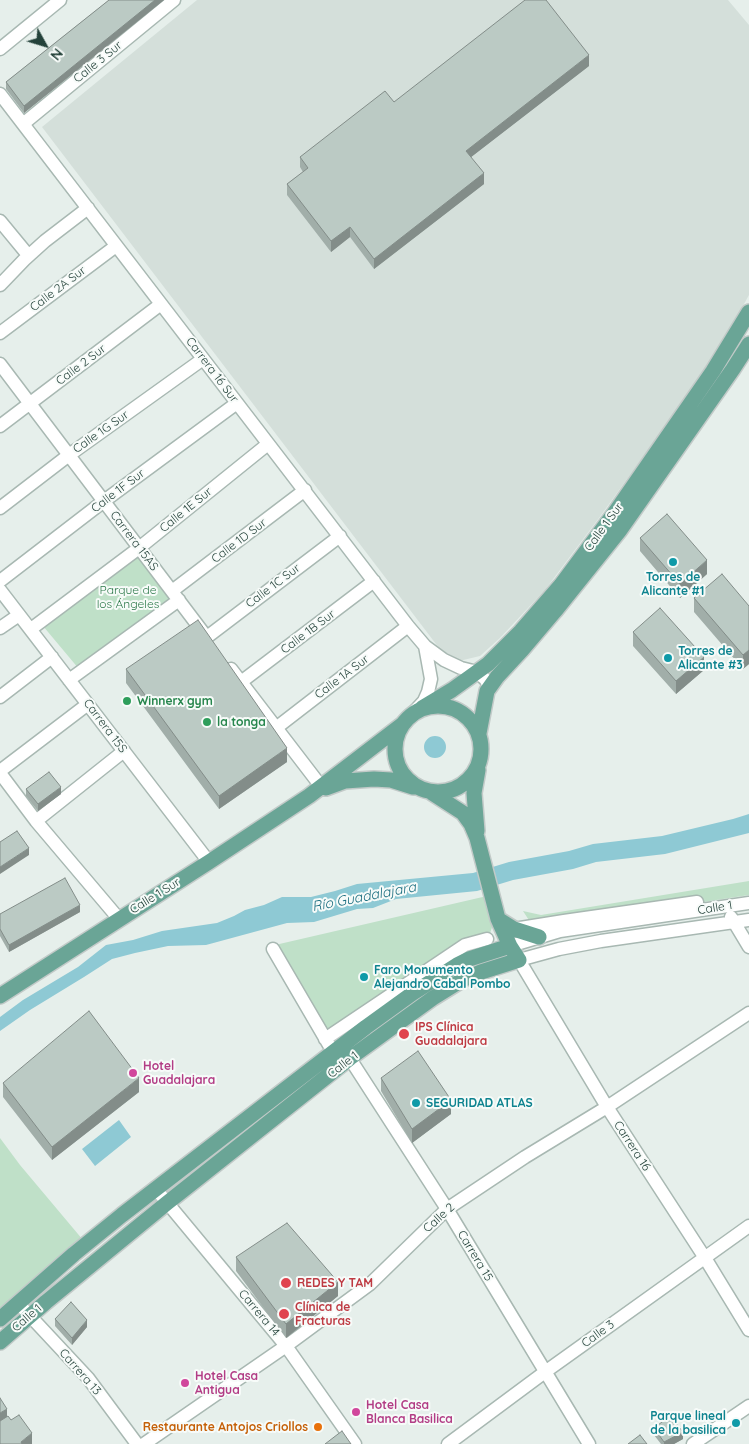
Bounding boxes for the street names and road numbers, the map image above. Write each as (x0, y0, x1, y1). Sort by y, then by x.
street label: Calle 3 Sur (71, 38, 125, 86)
street label: Calle 2A Sur (27, 263, 89, 315)
street label: Carrera 16 Sur (183, 334, 241, 406)
street label: Calle 2 Sur (53, 342, 109, 388)
street label: Calle 1G Sur (70, 408, 132, 456)
street label: Calle 1F Sur (88, 466, 148, 516)
street label: Calle 1E Sur (157, 484, 215, 536)
street label: Calle 1 Sur (582, 500, 626, 554)
street label: Carrera 15AS (107, 508, 161, 574)
street label: Calle 1D Sur (209, 516, 269, 566)
street label: Calle 1C Sur (243, 561, 303, 611)
street label: Calle 1B Sur (278, 607, 338, 657)
street label: Calle 1A Sur (312, 652, 372, 702)
street label: Carrera 15S (80, 696, 130, 756)
street label: Calle 1 Sur (127, 875, 183, 917)
street label: Calle 1 (697, 898, 733, 918)
street label: Calle 1 (325, 1049, 361, 1081)
street label: Carrera 16 (610, 1118, 654, 1174)
street label: Calle 2 (420, 1200, 458, 1236)
street label: Carrera 15 (454, 1228, 496, 1284)
street label: Carrera 14 (235, 1287, 283, 1339)
street label: Calle 1 (9, 1301, 45, 1335)
street label: Calle 3 (579, 1317, 617, 1351)
street label: Carrera 13 (56, 1346, 104, 1398)

